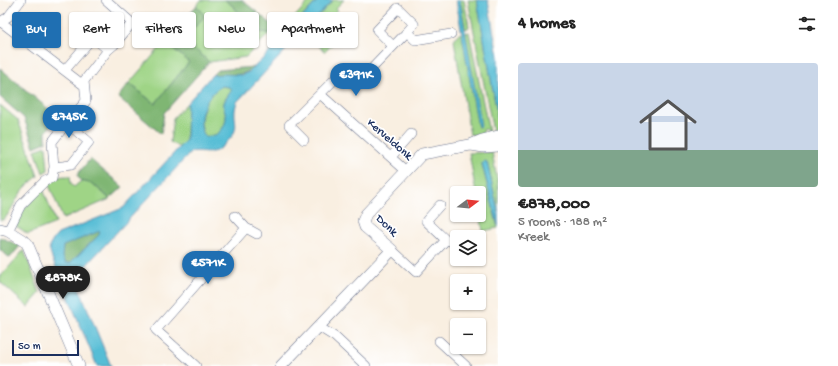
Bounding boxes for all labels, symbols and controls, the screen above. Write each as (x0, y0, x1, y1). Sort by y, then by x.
chip: Buy (12, 12, 61, 48)
chip: Rent (69, 12, 124, 48)
chip: Filters (132, 12, 196, 48)
chip: New (204, 12, 259, 48)
chip: Apartment (267, 12, 358, 48)
icon: filters (796, 13, 818, 35)
text: 4 homes (518, 14, 575, 34)
pin: €391K (328, 63, 384, 97)
text: €391K (339, 68, 373, 83)
icon: home (632, 89, 704, 161)
pin: €745K (41, 105, 97, 139)
text: €745K (52, 110, 86, 125)
street label: Kerveldonk (363, 117, 416, 165)
north arrow (450, 186, 486, 222)
map controls (450, 186, 486, 354)
text: €878,000 (518, 195, 590, 215)
street label: Donk (371, 212, 401, 241)
text: 5 rooms · 188 m² (518, 215, 607, 230)
button: layers (450, 230, 486, 266)
text: Kreek (518, 230, 549, 245)
pin: €571K (180, 251, 236, 285)
text: €571K (191, 256, 225, 271)
pin: €878K (35, 266, 91, 300)
text: €878K (45, 271, 81, 286)
button: + (450, 274, 486, 310)
button: − (450, 318, 486, 354)
scale bar (12, 338, 79, 357)
text: 50 m (18, 341, 40, 353)

